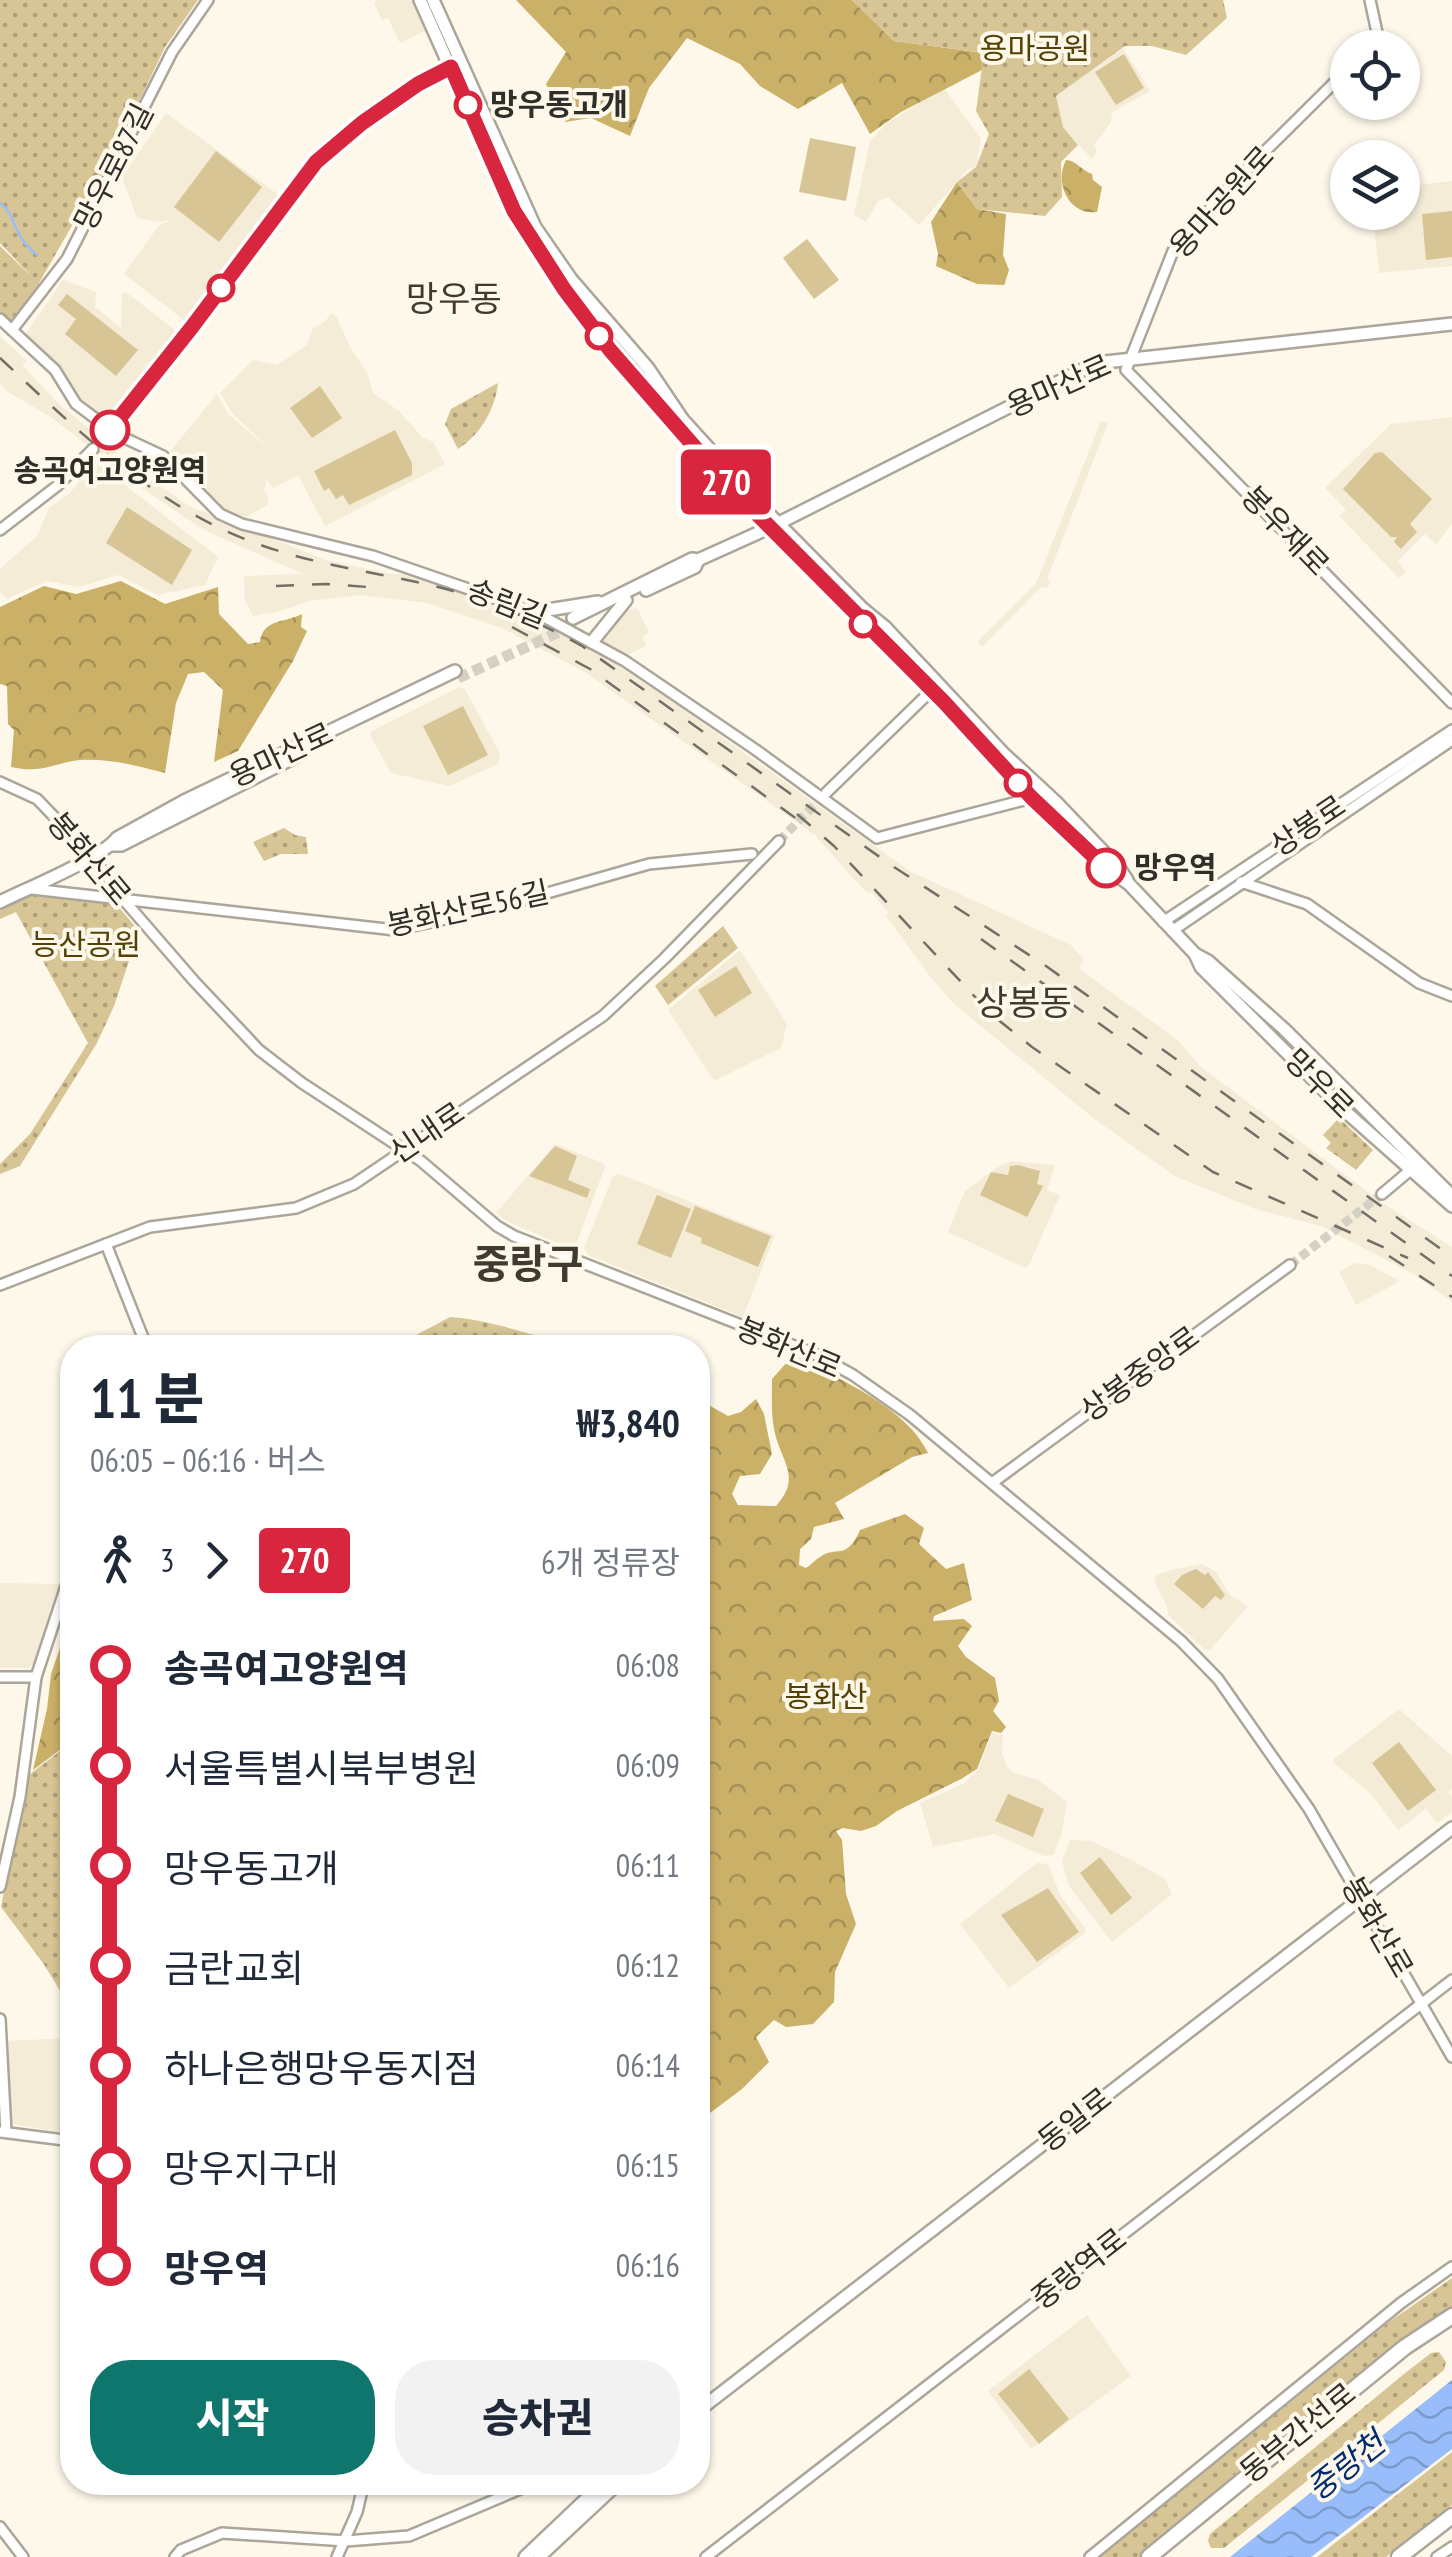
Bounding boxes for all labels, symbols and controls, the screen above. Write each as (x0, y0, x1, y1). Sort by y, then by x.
park label: 용마공원 (980, 28, 1090, 67)
map controls (1330, 30, 1420, 230)
button: locate (1330, 30, 1420, 120)
place label: 망우동고개 (490, 84, 628, 123)
marker: 망우동고개 (455, 92, 481, 118)
street label: 망우로87길 (64, 96, 161, 236)
street label: 용마공원로 (1160, 137, 1282, 265)
button: layers (1330, 140, 1420, 230)
unlabelled marker (208, 275, 234, 301)
district label: 망우동 (406, 275, 502, 321)
unlabelled marker (586, 323, 612, 349)
street label: 용마산로 (1000, 344, 1117, 425)
marker: 송곡여고양원역 (91, 411, 129, 449)
place label: 송곡여고양원역 (13, 450, 207, 489)
line badge: 270 (668, 450, 784, 514)
text: 270 (701, 459, 751, 505)
street label: 봉우재로 (1234, 477, 1338, 583)
street label: 송림길 (462, 569, 553, 636)
unlabelled marker (850, 611, 876, 637)
street label: 용마산로 (222, 713, 339, 795)
unlabelled marker (1005, 770, 1031, 796)
street label: 상봉로 (1262, 785, 1352, 864)
street label: 봉화산로 (40, 803, 141, 913)
place label: 망우역 (1134, 847, 1217, 886)
marker: 망우역 (1087, 849, 1125, 887)
street label: 봉화산로56길 (383, 871, 552, 944)
park label: 능산공원 (31, 924, 141, 963)
district label: 상봉동 (976, 979, 1072, 1025)
street label: 망우로 (1277, 1040, 1363, 1126)
street label: 신내로 (381, 1092, 471, 1171)
district label: 중랑구 (473, 1237, 583, 1289)
street label: 봉화산로 (731, 1307, 848, 1386)
street label: 상봉중앙로 (1072, 1316, 1206, 1429)
text: 11 분 (90, 1362, 204, 1433)
text: ₩3,840 (577, 1398, 680, 1447)
text: 06:05 – 06:16 · 버스 (90, 1439, 326, 1481)
icon: walk (90, 1533, 145, 1588)
icon: forward (189, 1533, 244, 1588)
text: 270 (279, 1537, 330, 1583)
text: 3 (160, 1539, 174, 1581)
text: 6개 정류장 (541, 1541, 680, 1583)
text: 송곡여고양원역 (164, 1643, 409, 1692)
text: 06:08 (616, 1644, 680, 1686)
park label: 봉화산 (785, 1676, 867, 1715)
text: 서울특별시북부병원 (164, 1743, 479, 1792)
text: 06:09 (616, 1744, 680, 1786)
text: 망우동고개 (164, 1843, 339, 1892)
text: 06:11 (616, 1844, 680, 1886)
street label: 봉화산로 (1334, 1869, 1423, 1984)
text: 금란교회 (164, 1943, 304, 1992)
text: 06:12 (616, 1944, 680, 1986)
text: 하나은행망우동지점 (164, 2043, 479, 2092)
text: 06:14 (616, 2044, 680, 2086)
street label: 동일로 (1029, 2078, 1119, 2160)
text: 망우지구대 (164, 2143, 339, 2192)
text: 06:15 (616, 2144, 680, 2186)
street label: 중랑역로 (1023, 2218, 1134, 2317)
text: 망우역 (164, 2243, 269, 2292)
text: 06:16 (616, 2244, 680, 2286)
button: 시작 (90, 2360, 375, 2475)
button: 승차권 (395, 2360, 680, 2475)
street label: 동부간선로 (1231, 2373, 1363, 2490)
water label: 중랑천 (1298, 2419, 1396, 2509)

